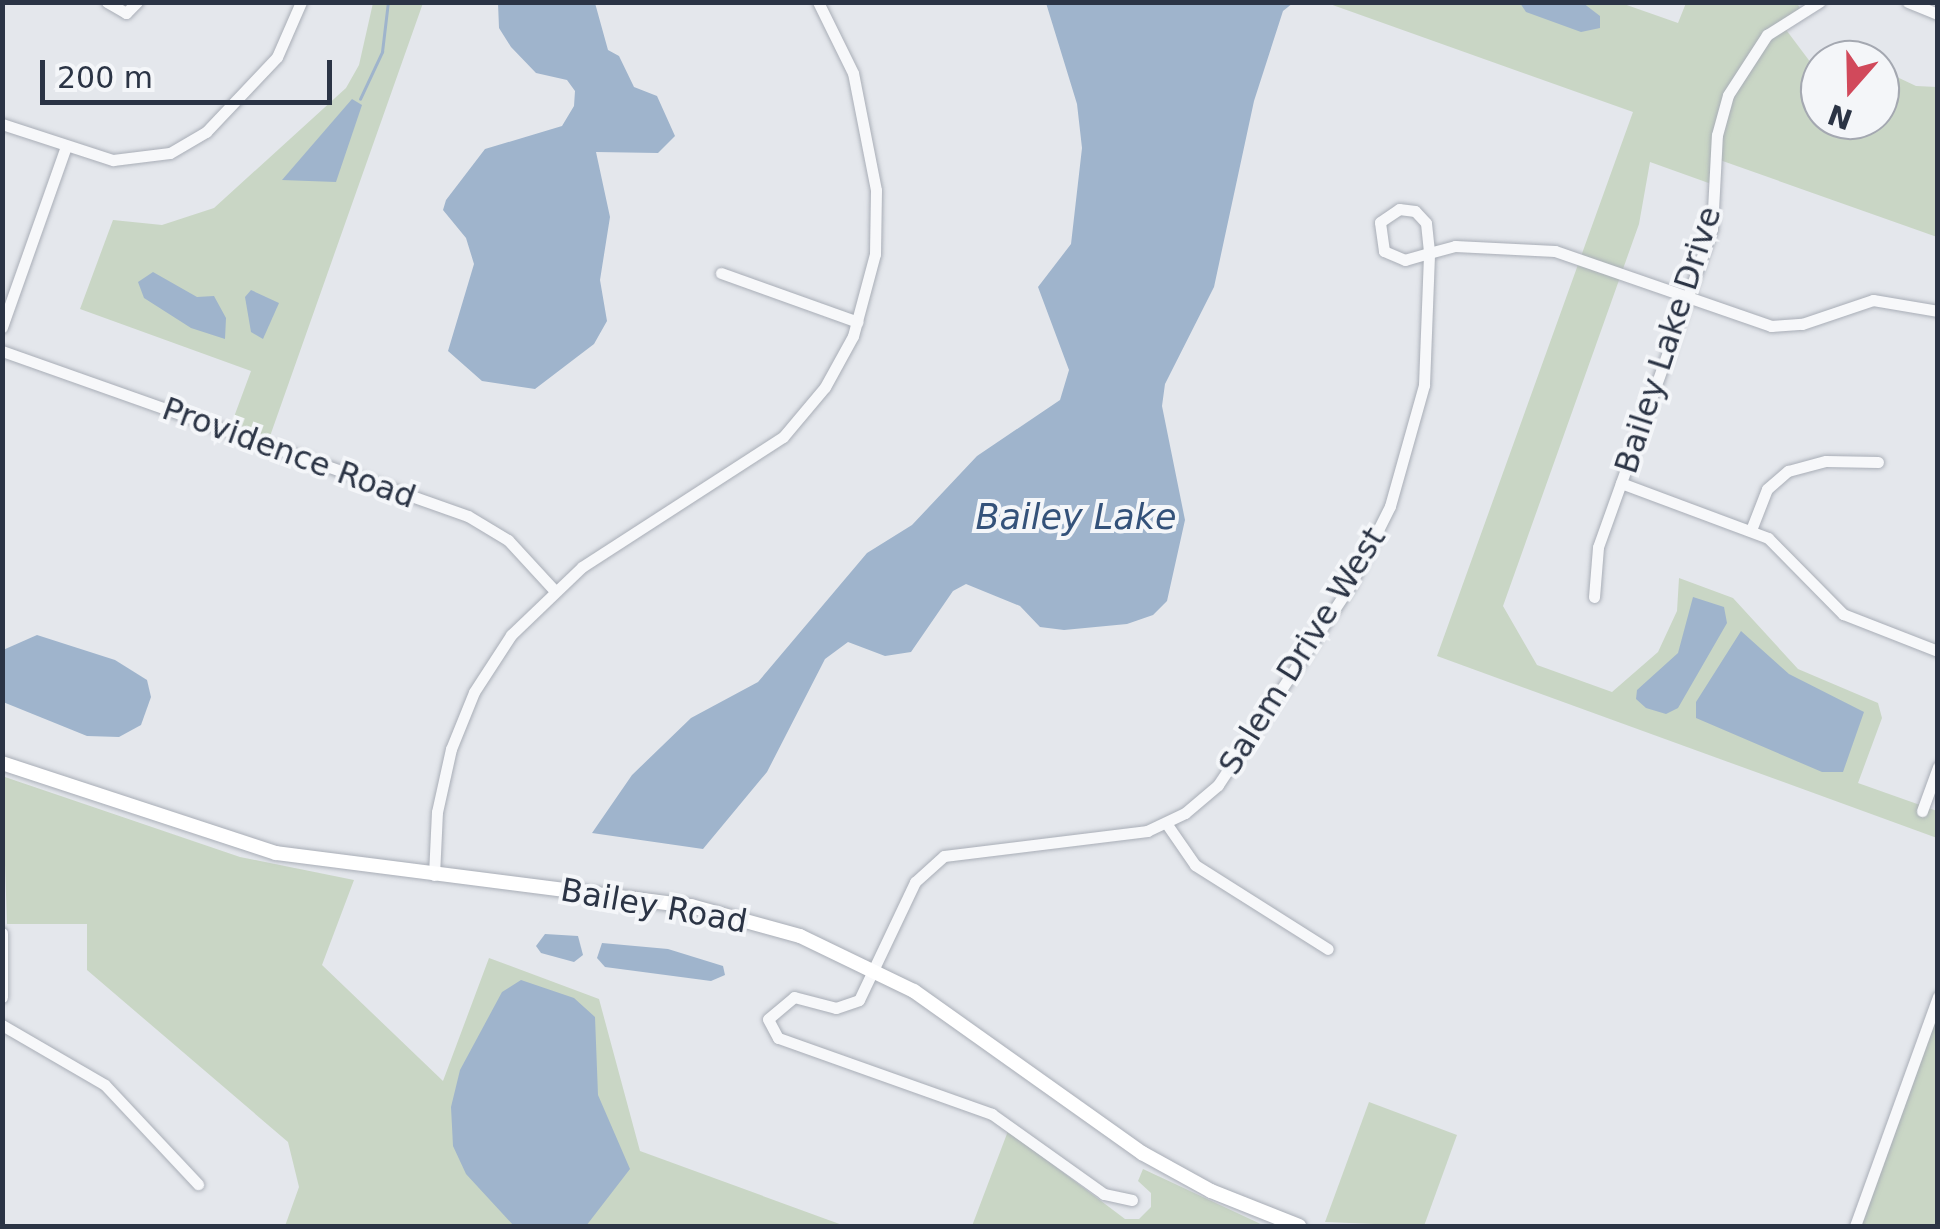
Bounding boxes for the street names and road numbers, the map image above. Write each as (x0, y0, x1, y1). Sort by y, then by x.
street label: Bailey Lake Drive (1607, 202, 1729, 478)
street label: Providence Road (157, 389, 421, 517)
street label: Salem Drive West (1210, 520, 1394, 782)
street label: Bailey Road (558, 871, 750, 941)

